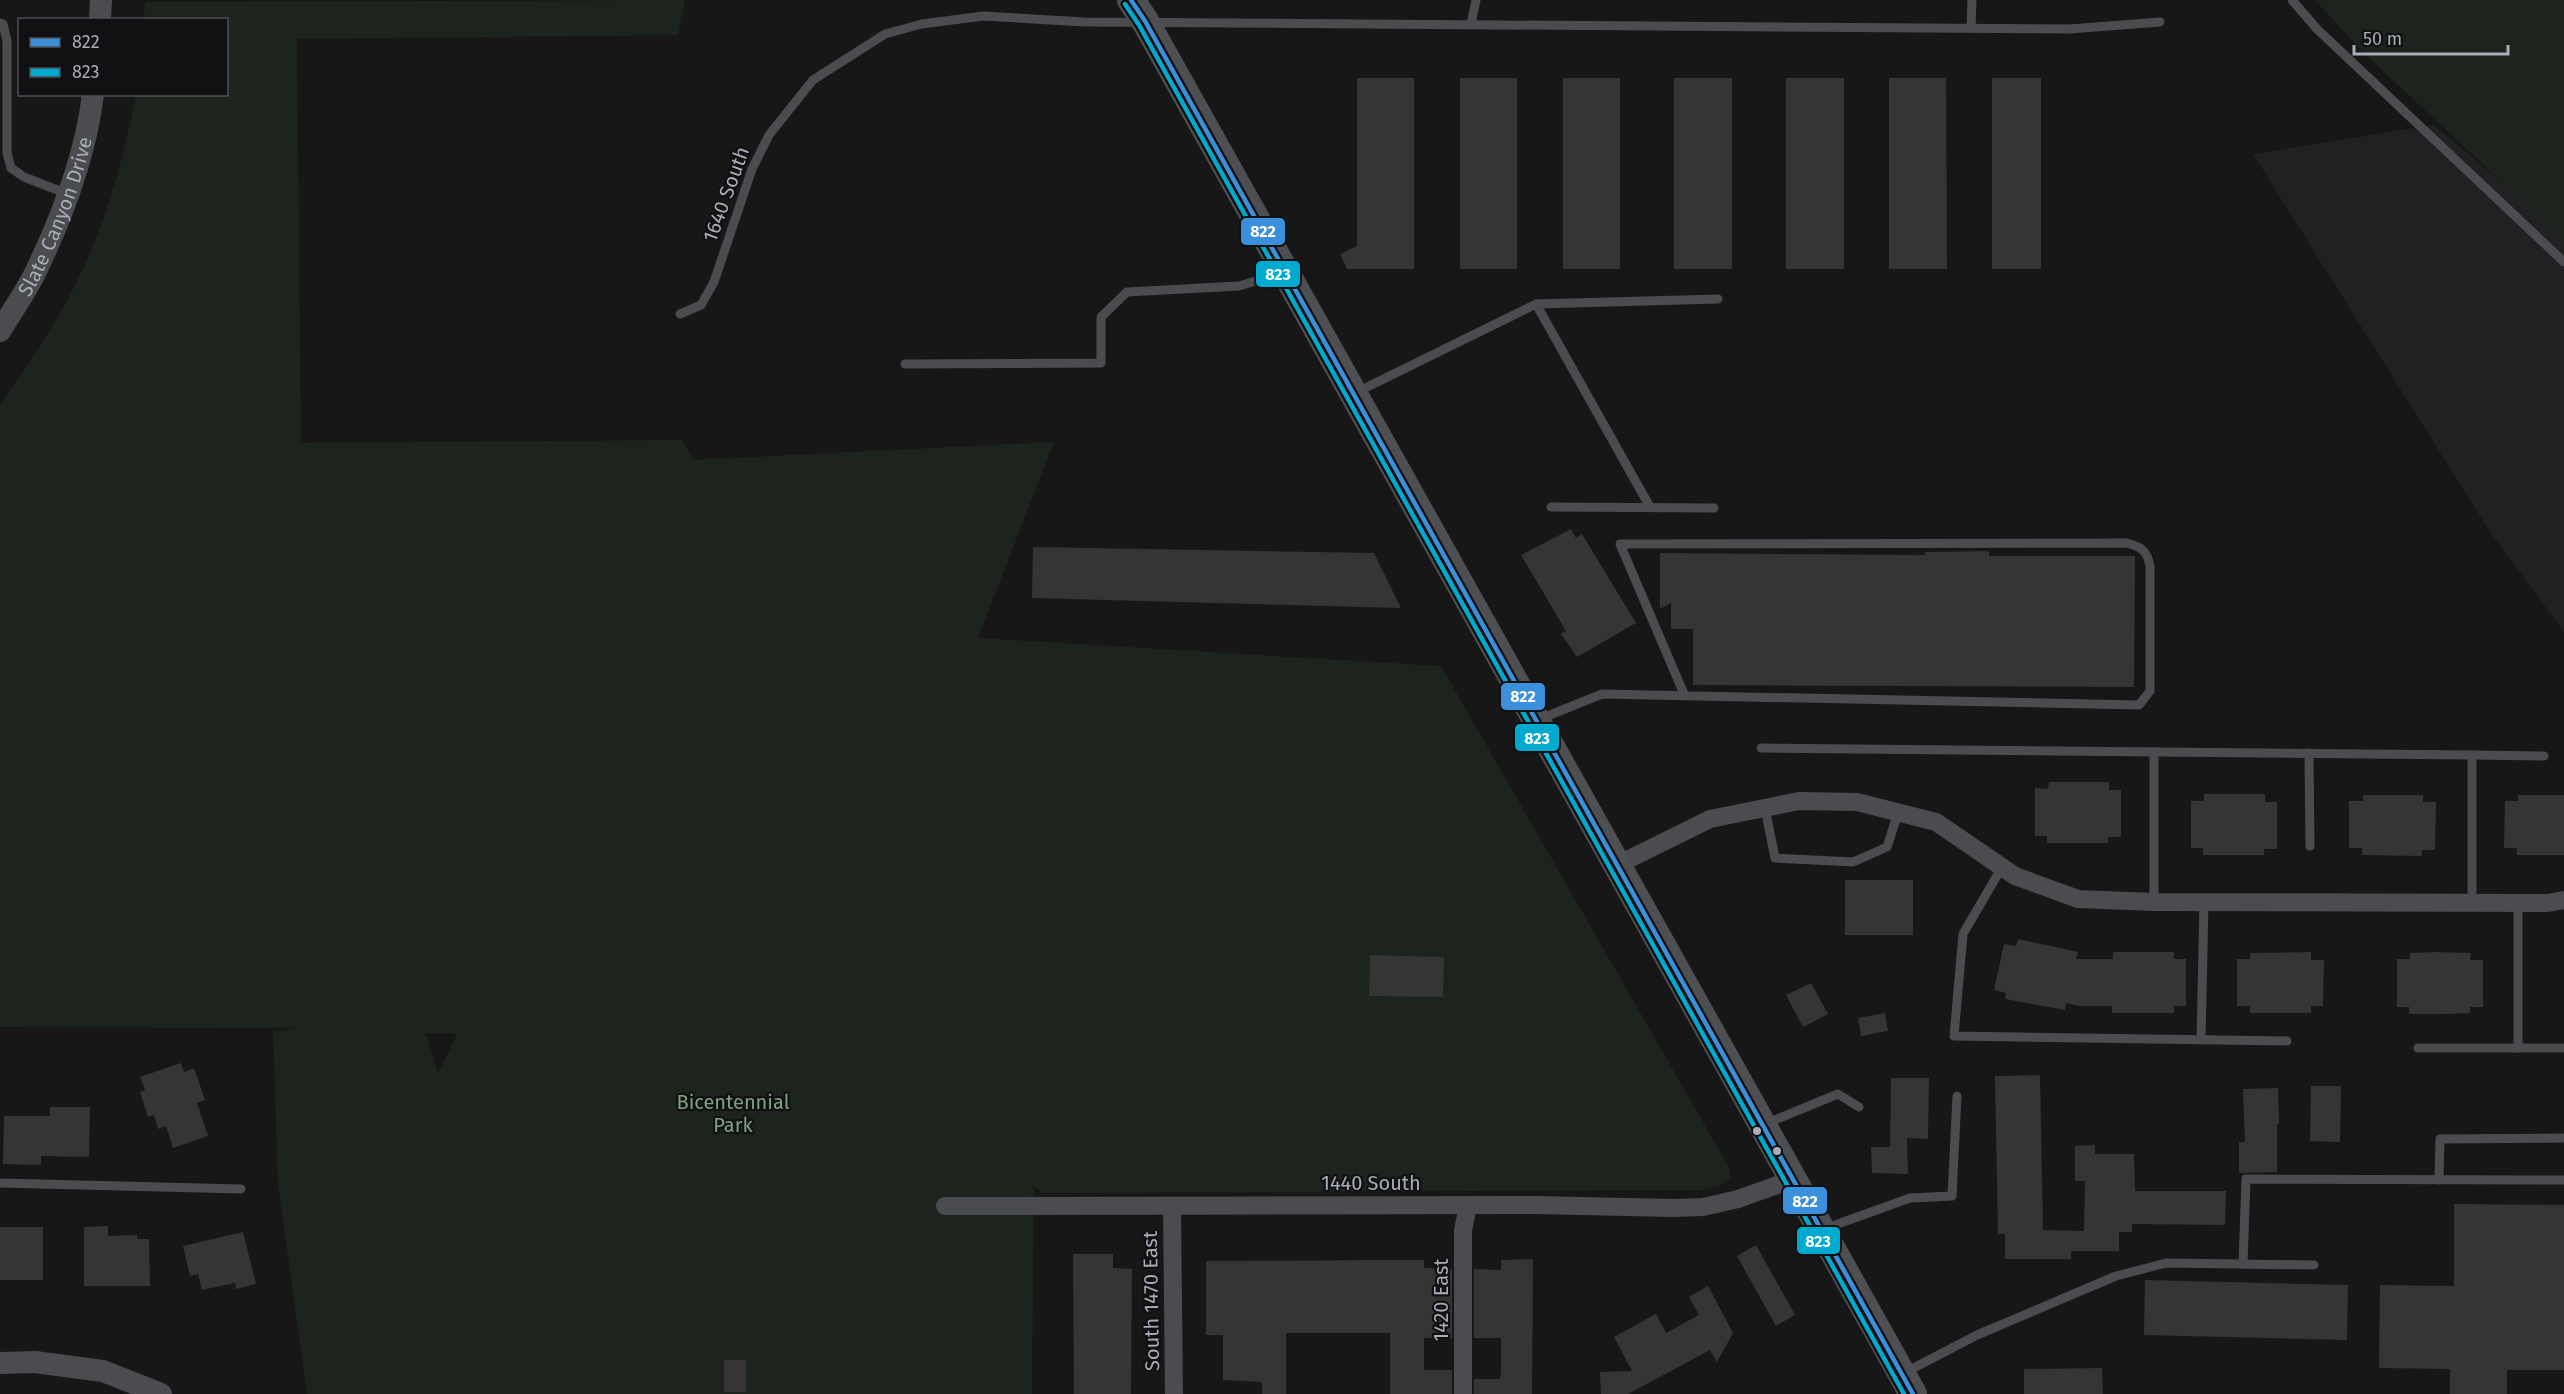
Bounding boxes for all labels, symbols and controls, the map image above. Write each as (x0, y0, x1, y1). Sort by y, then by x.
legend (18, 18, 228, 96)
scale bar (2354, 18, 2508, 56)
text: 50 m (2363, 28, 2402, 50)
text: 822 (72, 31, 100, 53)
text: 823 (72, 61, 100, 83)
street label: Slate Canyon Drive (13, 134, 97, 301)
street label: 1640 South (698, 143, 754, 245)
line badge: 822 (1240, 217, 1286, 246)
text: 822 (1250, 222, 1276, 241)
line badge: 823 (1255, 260, 1301, 288)
text: 823 (1265, 265, 1291, 284)
line badge: 822 (1500, 682, 1546, 711)
text: 822 (1510, 687, 1536, 706)
line badge: 823 (1514, 723, 1560, 752)
text: 823 (1524, 729, 1550, 748)
park label: Bicentennial Park (676, 1090, 790, 1137)
unlabelled marker (1751, 1125, 1763, 1137)
unlabelled marker (1771, 1145, 1783, 1157)
street label: 1440 South (1321, 1171, 1421, 1195)
line badge: 822 (1782, 1186, 1828, 1215)
text: 822 (1792, 1192, 1818, 1211)
line badge: 823 (1796, 1226, 1841, 1255)
street label: South 1470 East (1138, 1230, 1164, 1371)
text: 823 (1805, 1232, 1831, 1251)
street label: 1420 East (1429, 1258, 1453, 1341)

